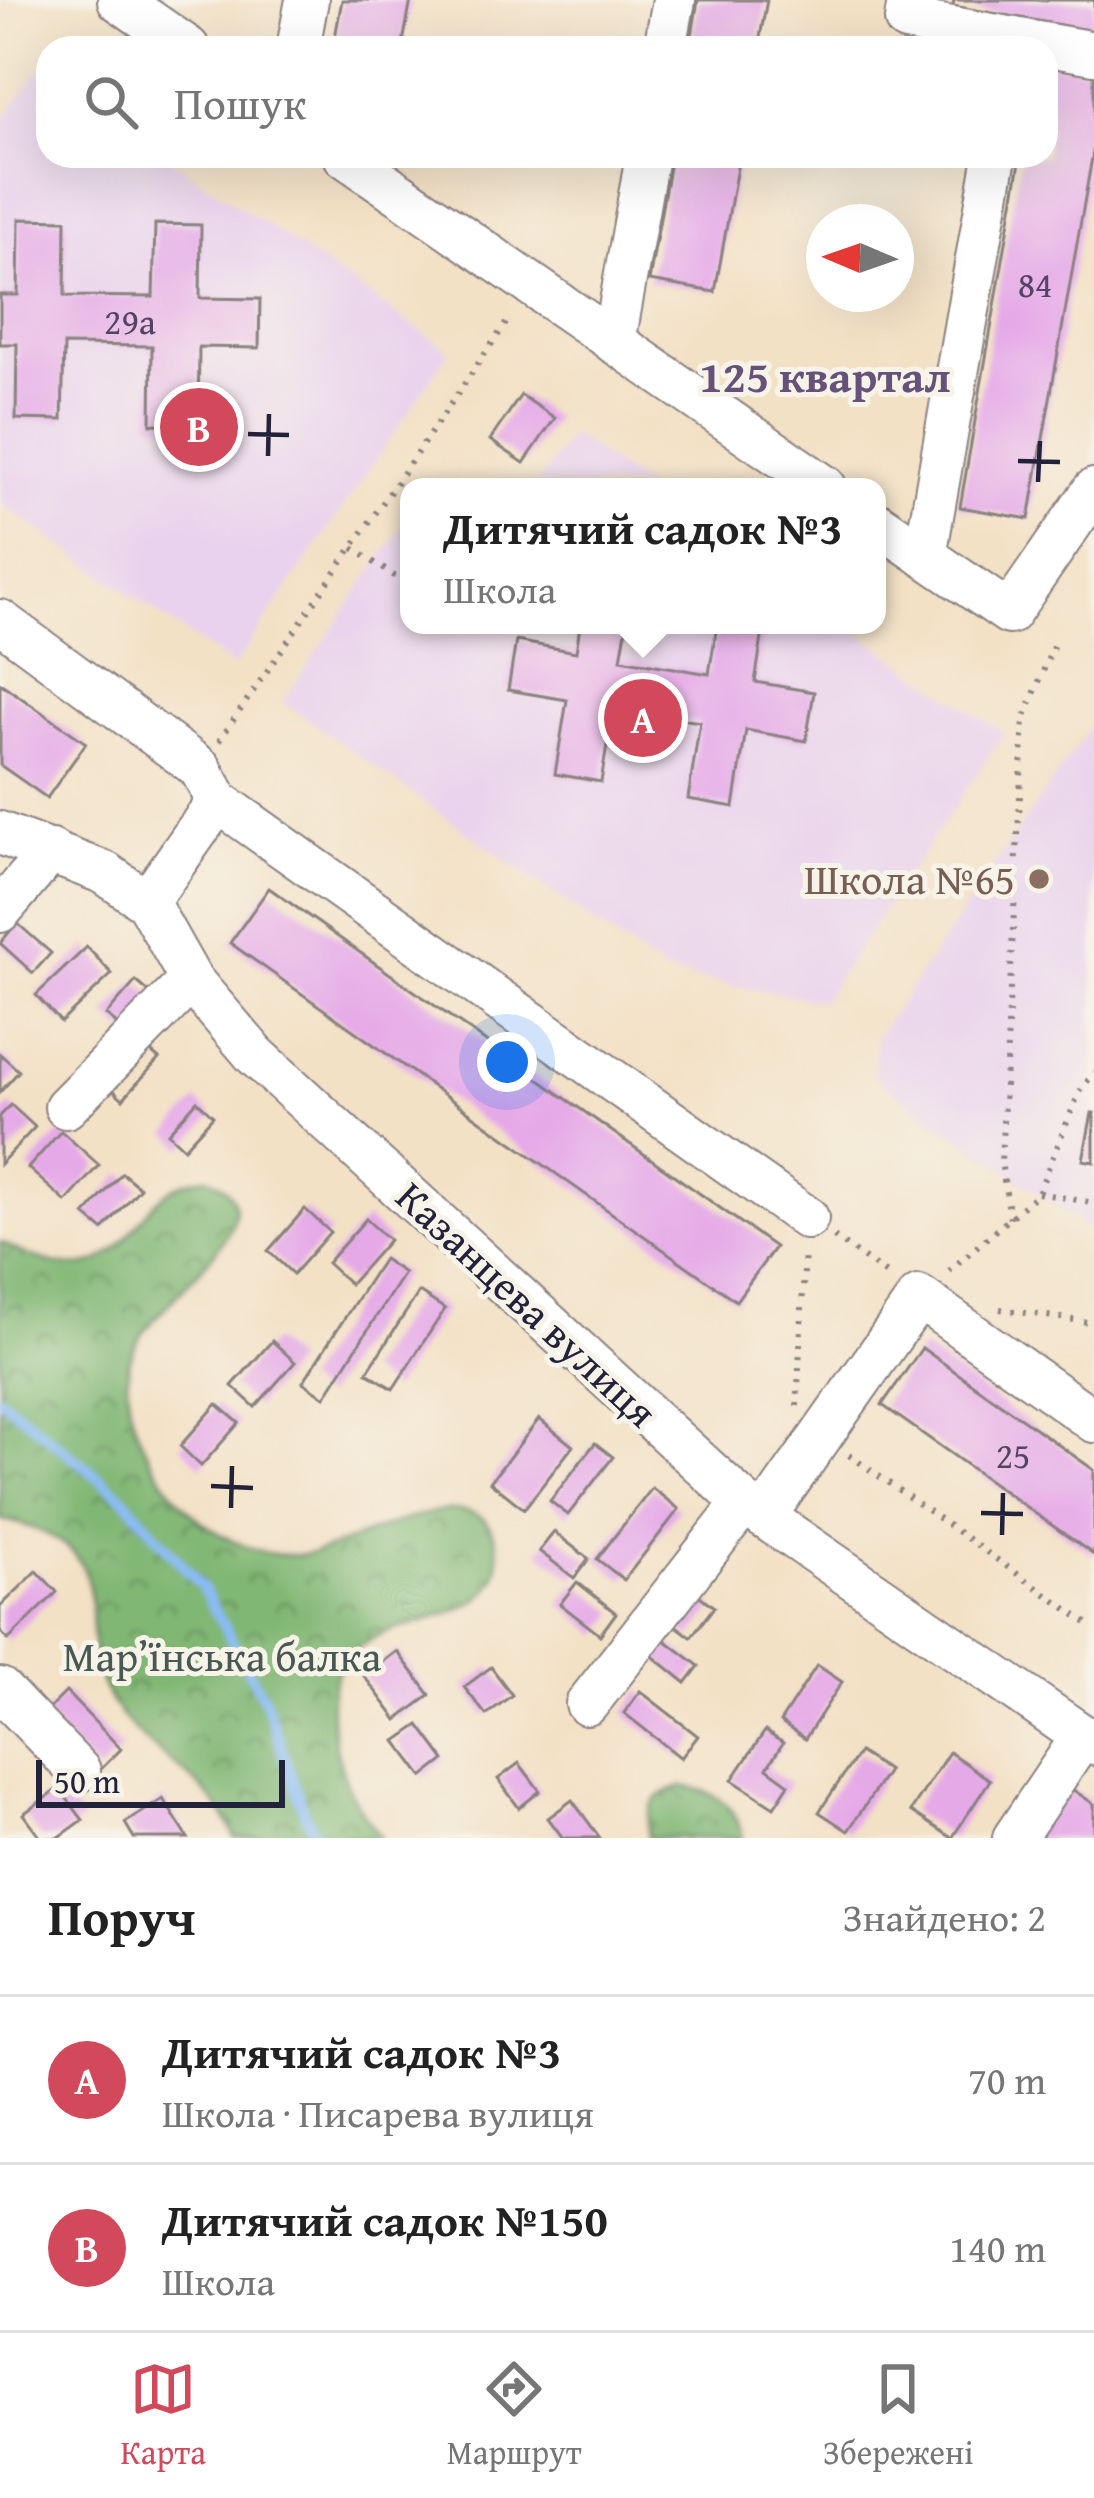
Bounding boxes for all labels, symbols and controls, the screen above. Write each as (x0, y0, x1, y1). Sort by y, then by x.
search box (36, 36, 1058, 168)
icon: search (78, 69, 144, 135)
text: Пошук (174, 70, 307, 135)
north arrow (806, 204, 914, 312)
house number: 84 (1018, 257, 1052, 310)
house number: 29а (104, 294, 156, 347)
district label: 125 квартал (699, 343, 951, 408)
pin: B (160, 382, 238, 472)
popup (400, 478, 886, 634)
text: Дитячий садок №3 (443, 495, 843, 560)
text: Школа (443, 560, 556, 617)
pin: A (604, 673, 682, 763)
place label: Школа №65 (804, 848, 1015, 909)
marker: Школа №65 (1026, 866, 1052, 892)
your location (477, 1032, 537, 1092)
street label: Казанцева вулиця (383, 1166, 671, 1441)
house number: 25 (996, 1428, 1030, 1481)
park label: Мар’їнська балка (62, 1625, 382, 1686)
scale bar (36, 1754, 285, 1807)
text: 50 m (54, 1757, 120, 1805)
text: Поруч (48, 1879, 195, 1954)
text: Знайдено: 2 (843, 1888, 1046, 1945)
text: Дитячий садок №3 (162, 2019, 561, 2084)
text: A (75, 2051, 99, 2108)
text: 70 m (968, 2051, 1046, 2108)
text: Школа · Писарева вулиця (162, 2084, 594, 2141)
text: Дитячий садок №150 (162, 2187, 608, 2252)
text: B (75, 2219, 99, 2276)
text: 140 m (949, 2219, 1046, 2276)
text: Школа (162, 2252, 275, 2309)
tab: Карта (120, 2356, 206, 2476)
tab: Маршрут (447, 2356, 582, 2476)
tab: Збережені (823, 2356, 974, 2476)

